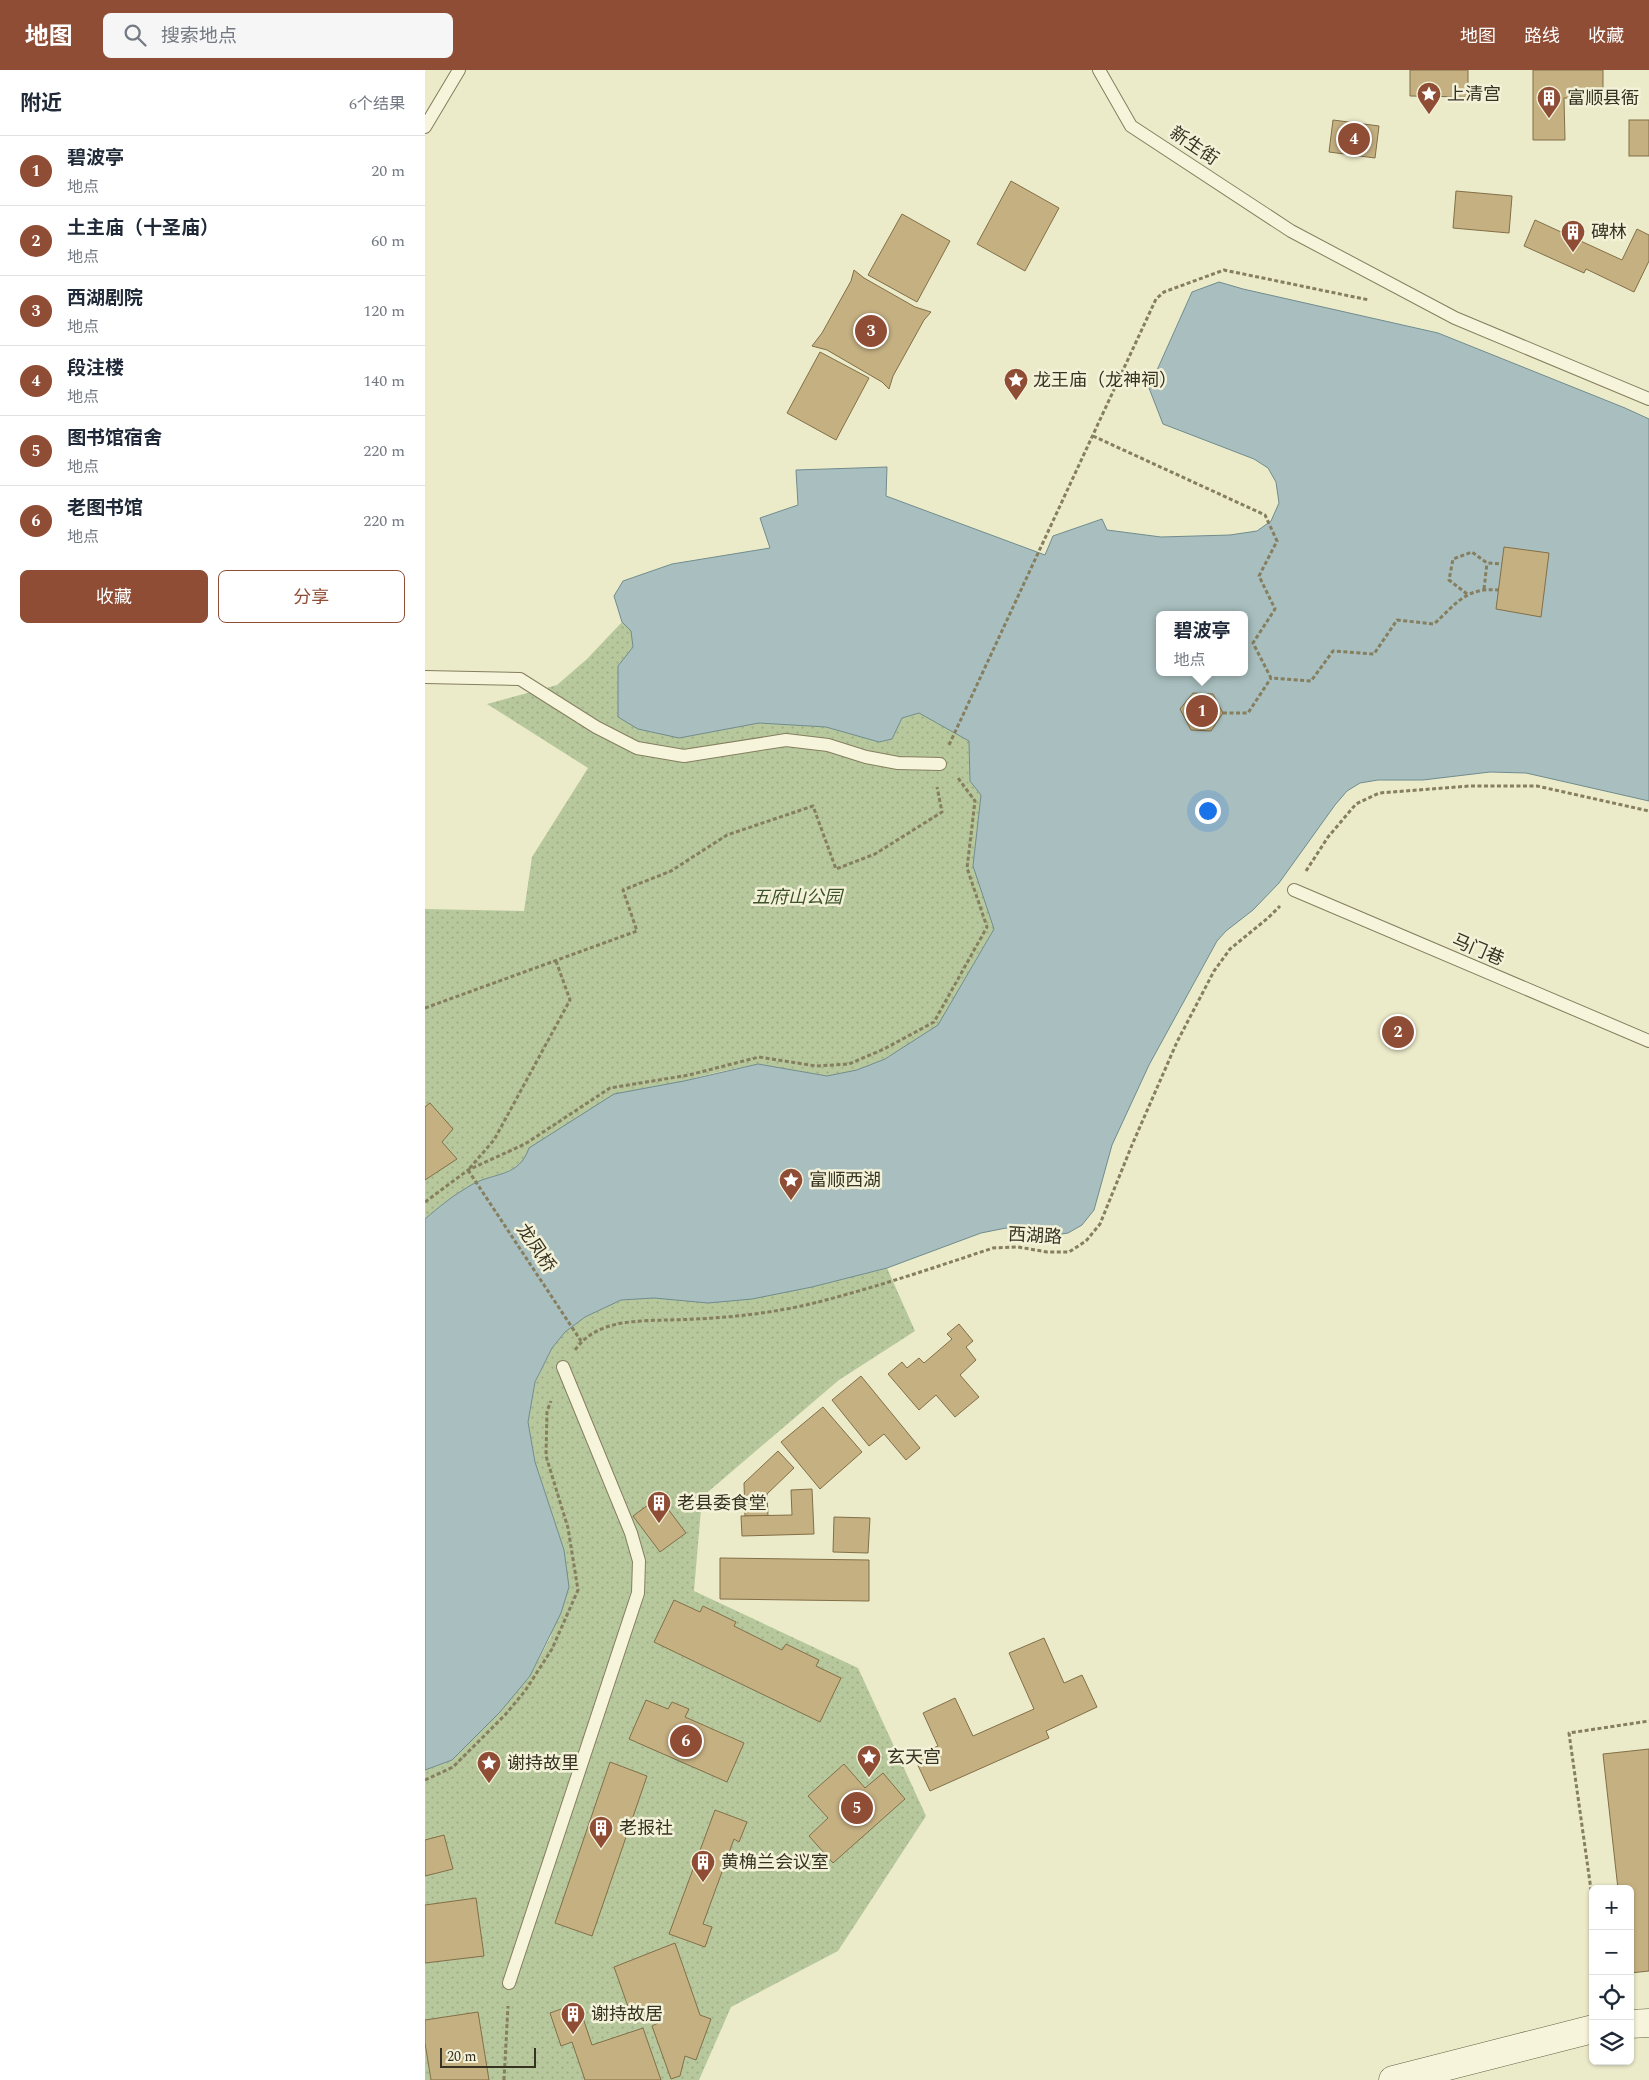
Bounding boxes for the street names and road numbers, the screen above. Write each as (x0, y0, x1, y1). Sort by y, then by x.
street label: 新生街 (1164, 120, 1224, 172)
street label: 马门巷 (1448, 927, 1508, 973)
street label: 龙凤桥 (510, 1218, 562, 1278)
street label: 西湖路 (1007, 1221, 1063, 1251)

